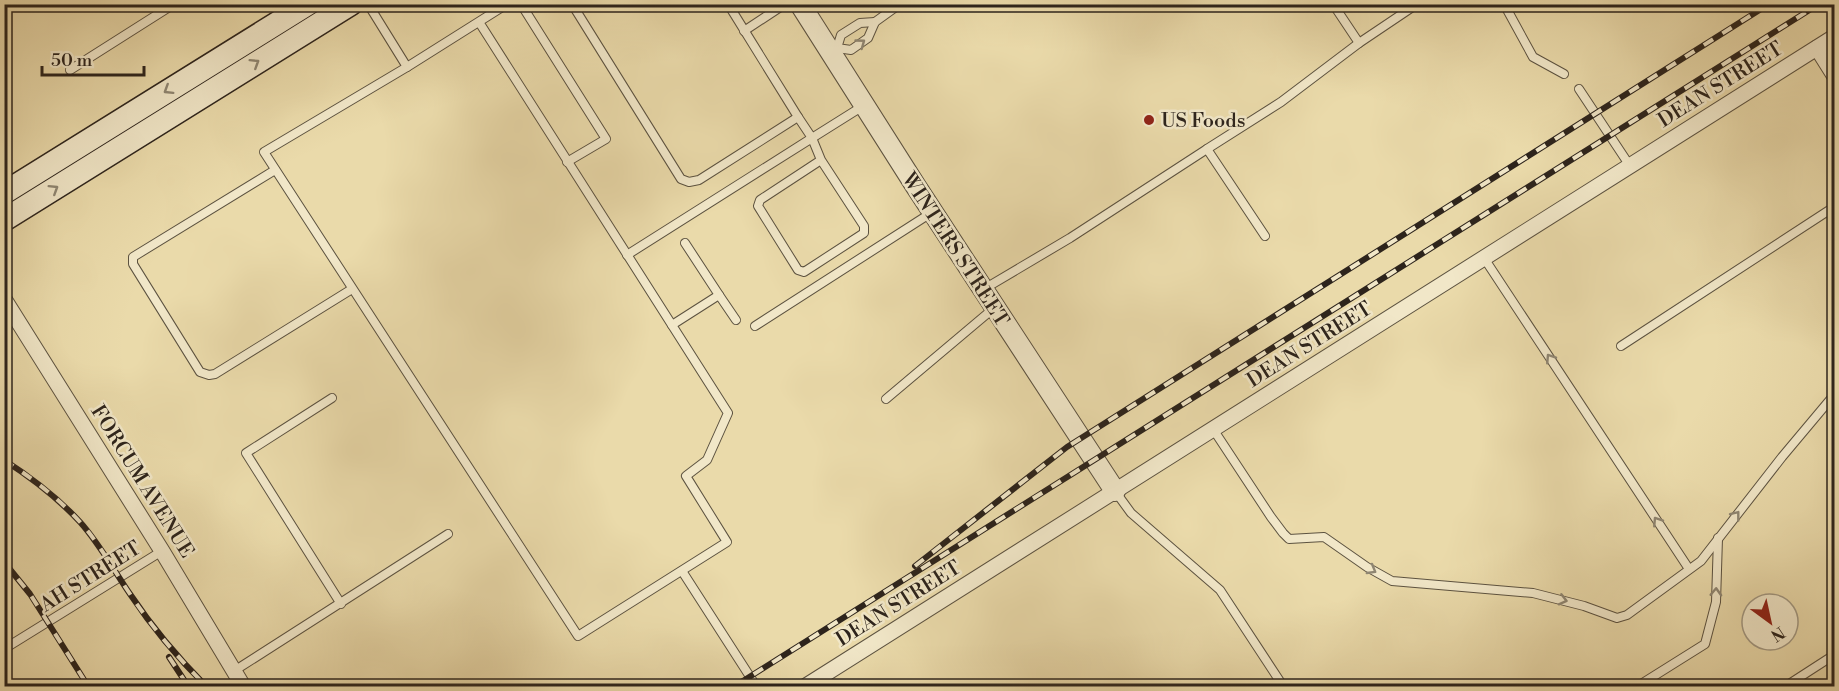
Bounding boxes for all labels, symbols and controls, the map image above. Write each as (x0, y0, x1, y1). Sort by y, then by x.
street label: DEAN STREET (1654, 37, 1788, 134)
scale bar (42, 39, 144, 77)
one-way arrow (854, 39, 865, 50)
text: 50 m (51, 49, 93, 72)
one-way arrow (249, 59, 259, 71)
one-way arrow (164, 83, 175, 94)
place label: US Foods (1161, 109, 1245, 134)
marker: US Foods (1142, 113, 1156, 127)
street label: WINTERS STREET (895, 167, 1014, 332)
one-way arrow (47, 185, 58, 196)
street label: DEAN STREET (1243, 297, 1377, 394)
one-way arrow (1545, 354, 1557, 364)
street label: FORCUM AVENUE (85, 401, 199, 563)
one-way arrow (1729, 510, 1740, 521)
one-way arrow (1653, 516, 1664, 527)
street label: AH STREET (35, 536, 146, 619)
street label: DEAN STREET (832, 556, 966, 653)
one-way arrow (1366, 563, 1376, 574)
one-way arrow (1710, 587, 1722, 596)
north arrow (1740, 592, 1800, 652)
one-way arrow (1557, 593, 1567, 606)
text: N (1767, 622, 1788, 646)

